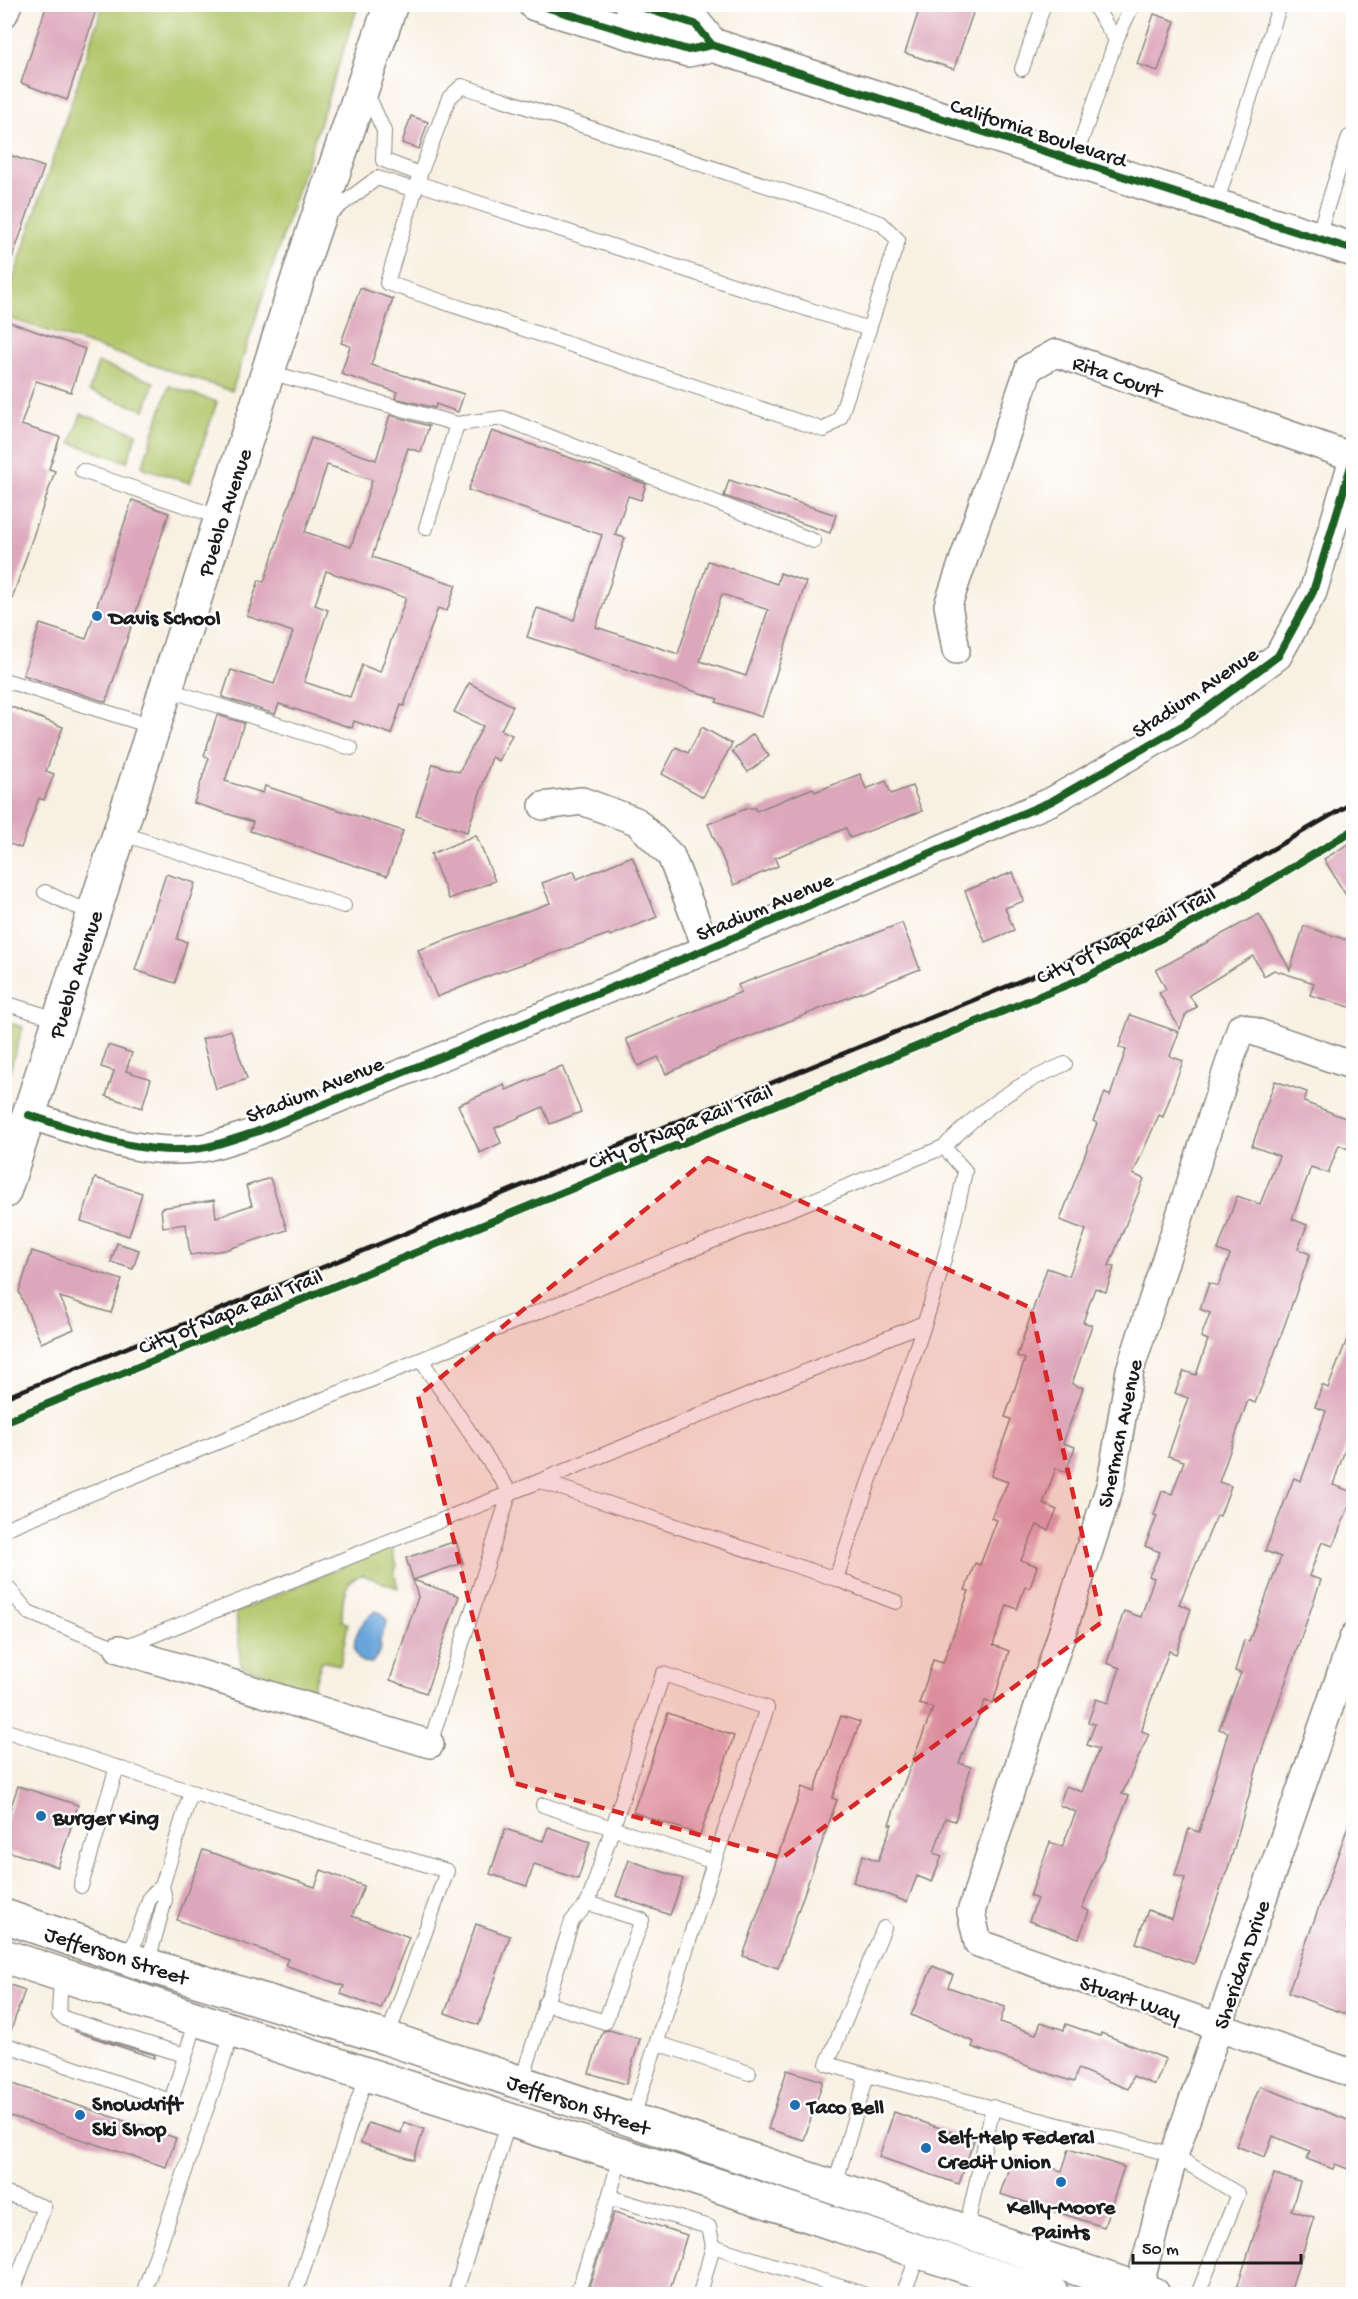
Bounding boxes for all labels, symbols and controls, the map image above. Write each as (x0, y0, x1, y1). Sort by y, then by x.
street label: California Boulevard (946, 94, 1131, 176)
street label: Rita Court (1068, 351, 1167, 407)
street label: Pueblo Avenue (194, 445, 260, 581)
place label: Davis School (107, 607, 221, 633)
marker: Davis School (90, 609, 104, 623)
street label: Stadium Avenue (1128, 642, 1265, 746)
street label: Stadium Avenue (693, 868, 839, 949)
street label: City of Napa Rail Trail (1033, 883, 1221, 992)
street label: Pueblo Avenue (45, 907, 111, 1043)
street label: Stadium Avenue (243, 1052, 389, 1131)
street label: City of Napa Rail Trail (586, 1080, 778, 1178)
street label: City of Napa Rail Trail (136, 1265, 328, 1363)
street label: Sherman Avenue (1094, 1357, 1150, 1510)
place label: Burger King (52, 1807, 160, 1833)
marker: Burger King (34, 1809, 48, 1823)
street label: Sheridan Drive (1210, 1897, 1278, 2033)
street label: Jefferson Street (41, 1922, 193, 1994)
street label: Stuart Way (1076, 1971, 1184, 2030)
street label: Jefferson Street (503, 2070, 655, 2144)
place label: Snowdrift Ski Shop (92, 2093, 184, 2144)
place label: Taco Bell (805, 2096, 884, 2122)
marker: Taco Bell (788, 2098, 802, 2112)
marker: Snowdrift Ski Shop (73, 2108, 87, 2122)
place label: Self-Help Federal Credit Union (937, 2126, 1095, 2177)
marker: Self-Help Federal Credit Union (919, 2141, 933, 2155)
marker: Kelly-Moore Paints (1054, 2175, 1068, 2189)
place label: Kelly-Moore Paints (1006, 2196, 1116, 2247)
scale bar (1133, 2227, 1301, 2265)
text: 50 m (1142, 2240, 1179, 2261)

